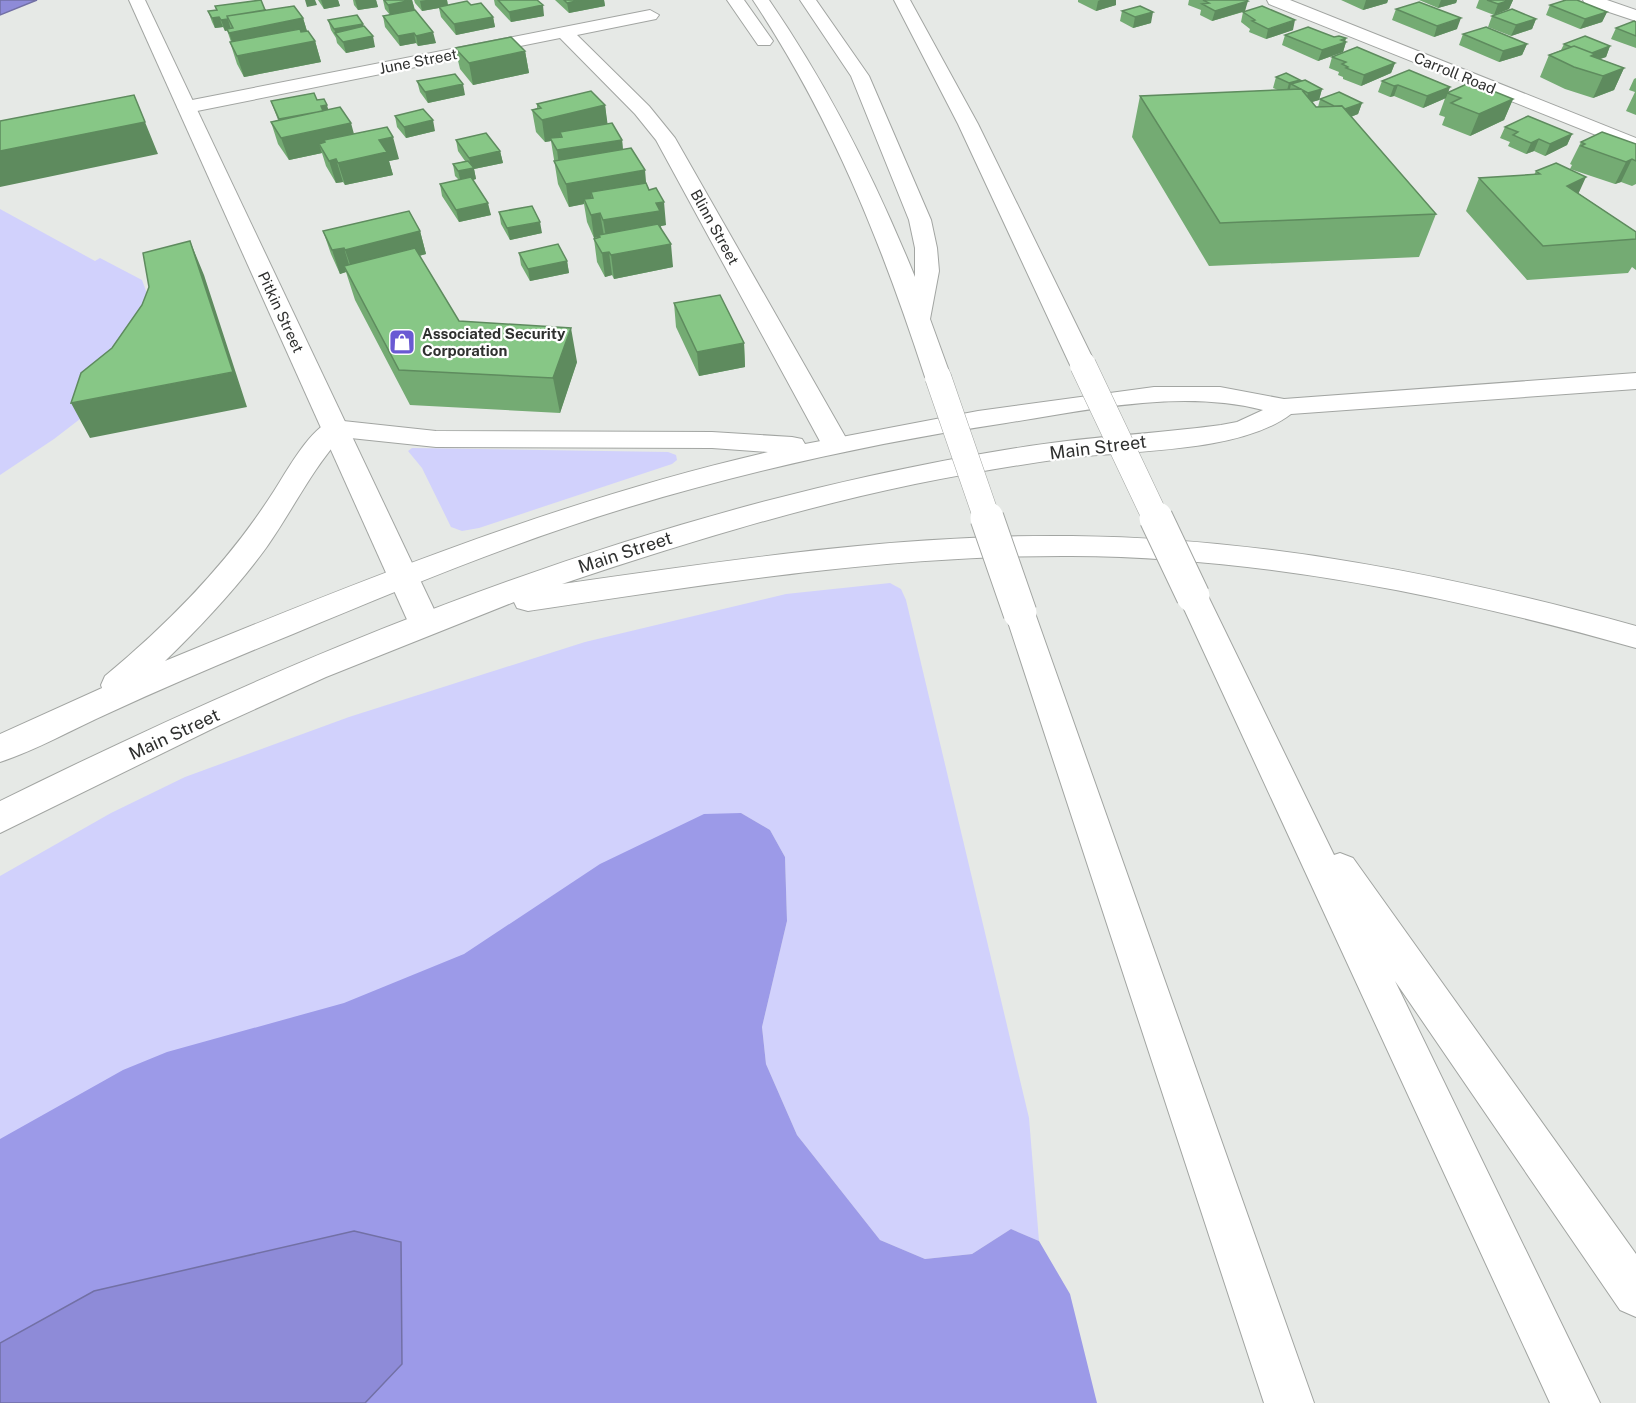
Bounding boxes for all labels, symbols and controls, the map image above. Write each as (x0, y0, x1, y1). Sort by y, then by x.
street label: June Street (378, 45, 459, 77)
street label: Carroll Road (1412, 49, 1498, 97)
street label: Blinn Street (687, 187, 743, 268)
street label: Pitkin Street (255, 269, 307, 355)
place label: Associated Security Corporation (422, 325, 566, 359)
shop icon: Associated Security Corporation (387, 327, 417, 357)
street label: Main Street (1048, 431, 1148, 463)
street label: Main Street (575, 527, 675, 577)
street label: Main Street (125, 704, 223, 764)

